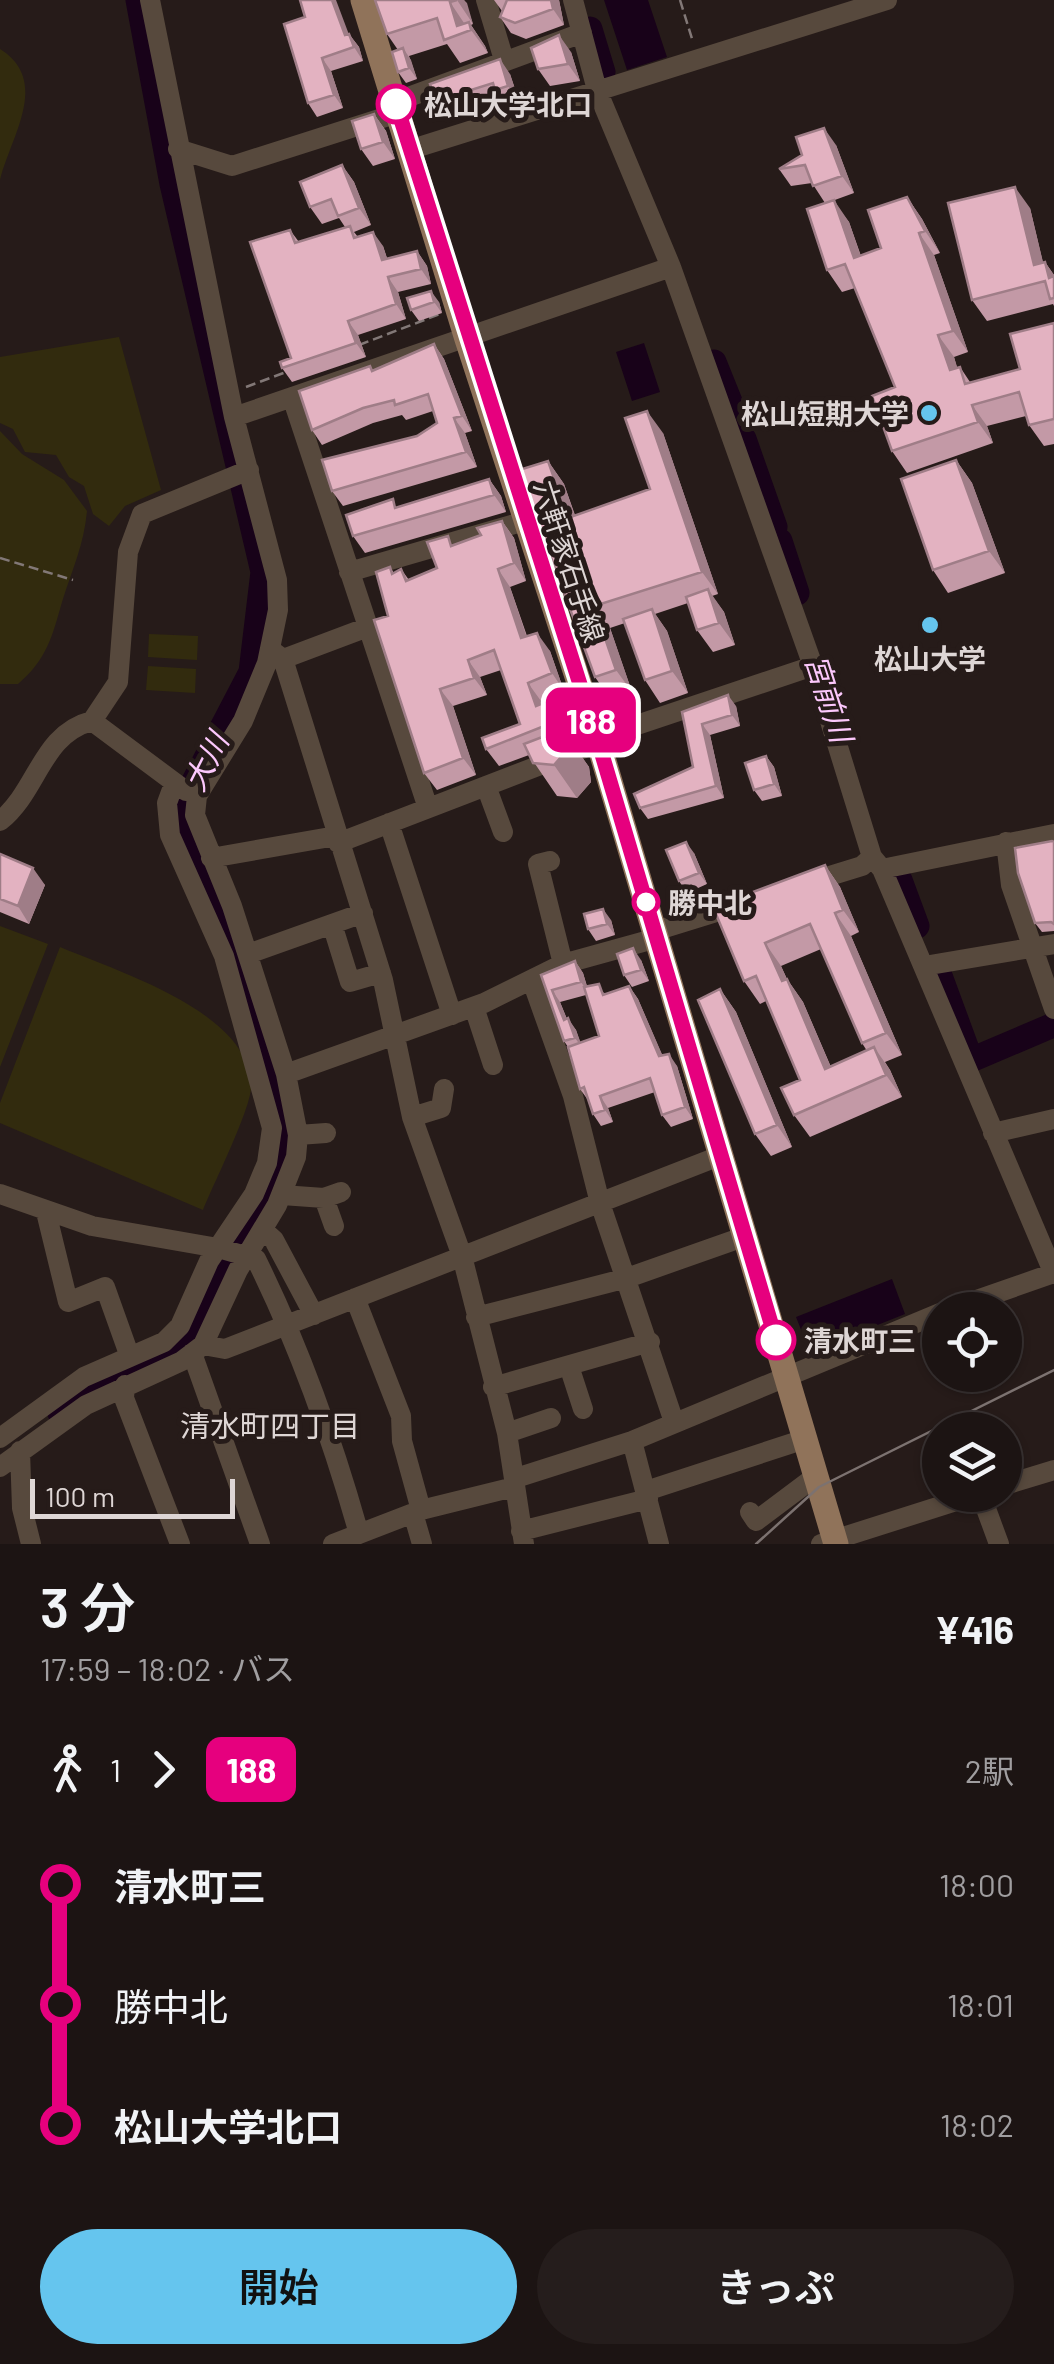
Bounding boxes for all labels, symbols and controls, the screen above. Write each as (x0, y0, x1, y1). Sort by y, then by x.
marker: 松山大学北口 (377, 85, 415, 123)
place label: 松山大学北口 (424, 87, 592, 121)
place label: 松山短期大学 (741, 396, 909, 430)
marker: 松山短期大学 (918, 402, 940, 424)
street label: 六軒家石手線 (528, 476, 612, 646)
marker: 松山大学 (919, 614, 941, 636)
place label: 松山大学 (874, 641, 986, 675)
water label: 宮前川 (799, 650, 862, 749)
line badge: 188 (534, 688, 648, 752)
text: 188 (566, 699, 616, 741)
water label: 大川 (175, 723, 236, 796)
place label: 勝中北 (668, 885, 752, 919)
marker: 勝中北 (633, 889, 659, 915)
map controls (922, 1292, 1022, 1512)
button: locate (922, 1292, 1022, 1392)
marker: 清水町三 (757, 1321, 795, 1359)
place label: 清水町三 (804, 1323, 916, 1357)
district label: 清水町四丁目 (180, 1407, 360, 1443)
button: layers (922, 1412, 1022, 1512)
scale bar (30, 1474, 235, 1518)
text: 100 m (45, 1479, 115, 1513)
text: 3 分 (40, 1573, 135, 1639)
text: ¥416 (935, 1606, 1014, 1652)
text: 17:59 – 18:02 · バス (40, 1649, 295, 1687)
icon: walk (40, 1742, 95, 1797)
icon: forward (136, 1742, 191, 1797)
text: 188 (226, 1748, 276, 1790)
text: 1 (110, 1750, 121, 1788)
text: 2駅 (965, 1751, 1014, 1789)
text: 清水町三 (114, 1863, 266, 1909)
text: 18:00 (939, 1865, 1014, 1903)
text: 勝中北 (114, 1983, 228, 2029)
text: 18:01 (947, 1985, 1014, 2023)
text: 松山大学北口 (114, 2103, 342, 2149)
text: 18:02 (940, 2105, 1014, 2143)
button: 開始 (40, 2229, 517, 2344)
button: きっぷ (537, 2229, 1014, 2344)

